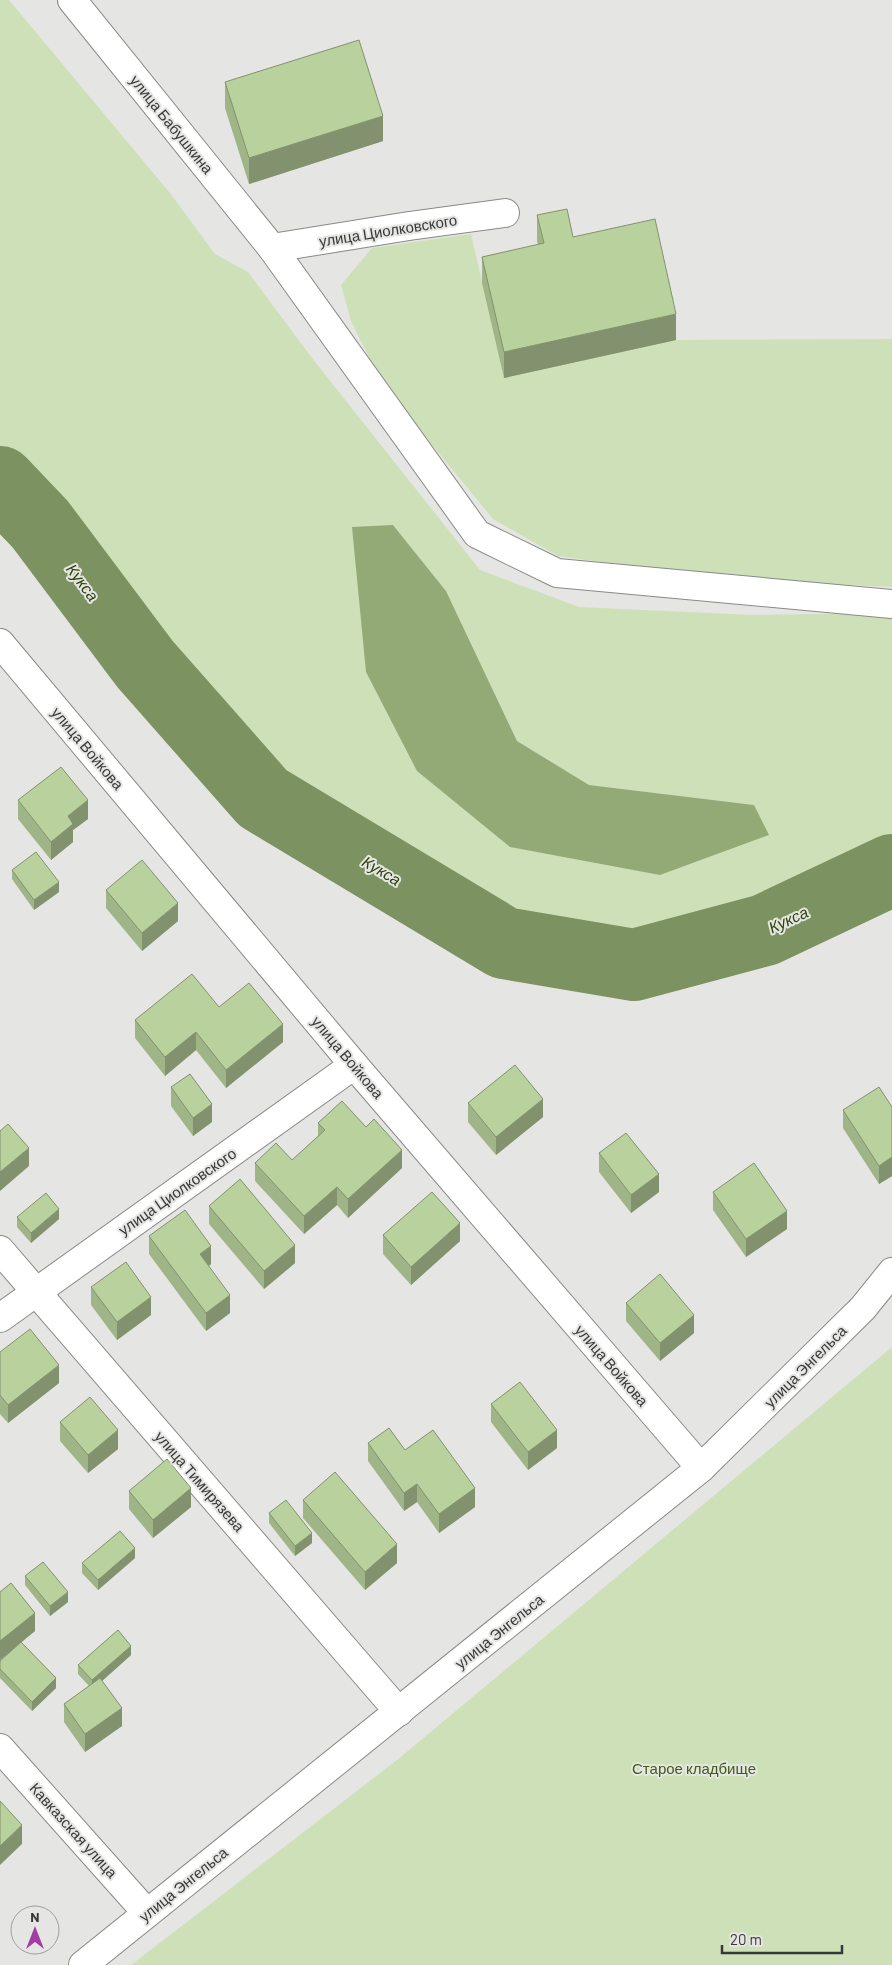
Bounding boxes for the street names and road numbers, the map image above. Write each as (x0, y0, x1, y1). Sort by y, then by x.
street label: улица Бабушкина (127, 71, 218, 177)
street label: улица Циолковского (318, 210, 458, 250)
street label: улица Войкова (48, 703, 128, 793)
street label: улица Войкова (308, 1012, 388, 1102)
street label: улица Циолковского (115, 1144, 239, 1238)
street label: улица Войкова (572, 1321, 653, 1410)
street label: улица Энгельса (760, 1321, 850, 1411)
street label: улица Тимирязева (151, 1427, 249, 1535)
street label: улица Энгельса (451, 1589, 547, 1672)
street label: Кавказская улица (27, 1779, 122, 1882)
street label: улица Энгельса (135, 1842, 231, 1925)

